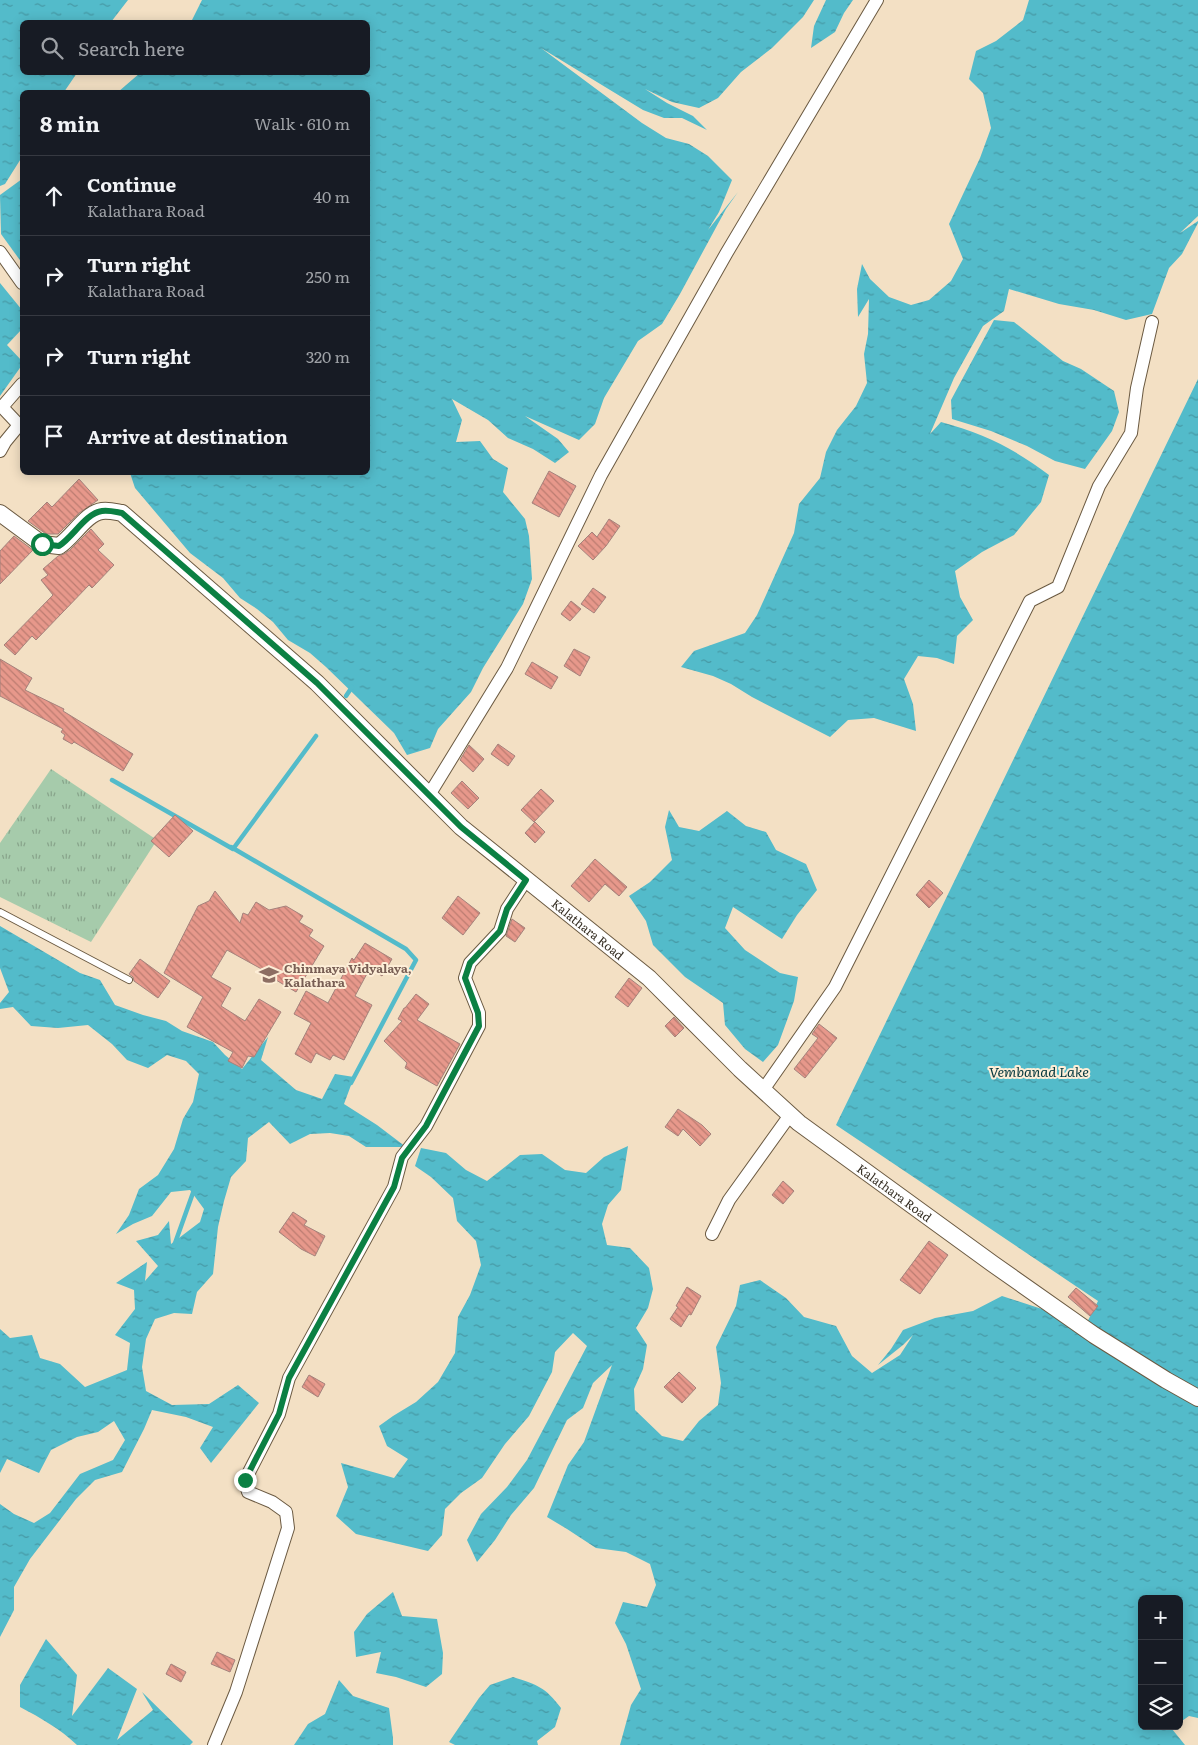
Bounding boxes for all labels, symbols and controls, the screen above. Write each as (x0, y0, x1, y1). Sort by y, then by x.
search box (20, 20, 370, 75)
icon: search (38, 34, 66, 62)
text: Search here (78, 34, 185, 62)
text: 8 min (40, 107, 100, 138)
text: Walk · 610 m (254, 111, 350, 135)
text: Continue (87, 170, 176, 198)
icon: ahead (40, 182, 68, 210)
text: 40 m (313, 184, 350, 208)
text: Kalathara Road (87, 198, 205, 222)
text: Turn right (87, 250, 191, 278)
icon: right (40, 262, 68, 290)
text: 250 m (306, 264, 350, 288)
text: Kalathara Road (87, 278, 205, 302)
icon: right (40, 342, 68, 370)
text: Turn right (87, 342, 191, 370)
text: 320 m (306, 344, 350, 368)
icon: arrive (40, 422, 68, 450)
text: Arrive at destination (87, 422, 288, 450)
route start (31, 533, 54, 556)
street label: Kalathara Road (548, 894, 629, 964)
place label: Chinmaya Vidyalaya, Kalathara (284, 959, 412, 991)
school or university icon: Chinmaya Vidyalaya, Kalathara (258, 964, 280, 986)
water label: Vembanad Lake (989, 1061, 1089, 1081)
street label: Kalathara Road (854, 1159, 936, 1226)
route end (234, 1469, 257, 1492)
map controls (1138, 1595, 1183, 1730)
button: + (1138, 1595, 1183, 1640)
button: − (1138, 1640, 1183, 1685)
button: layers (1138, 1685, 1183, 1730)

